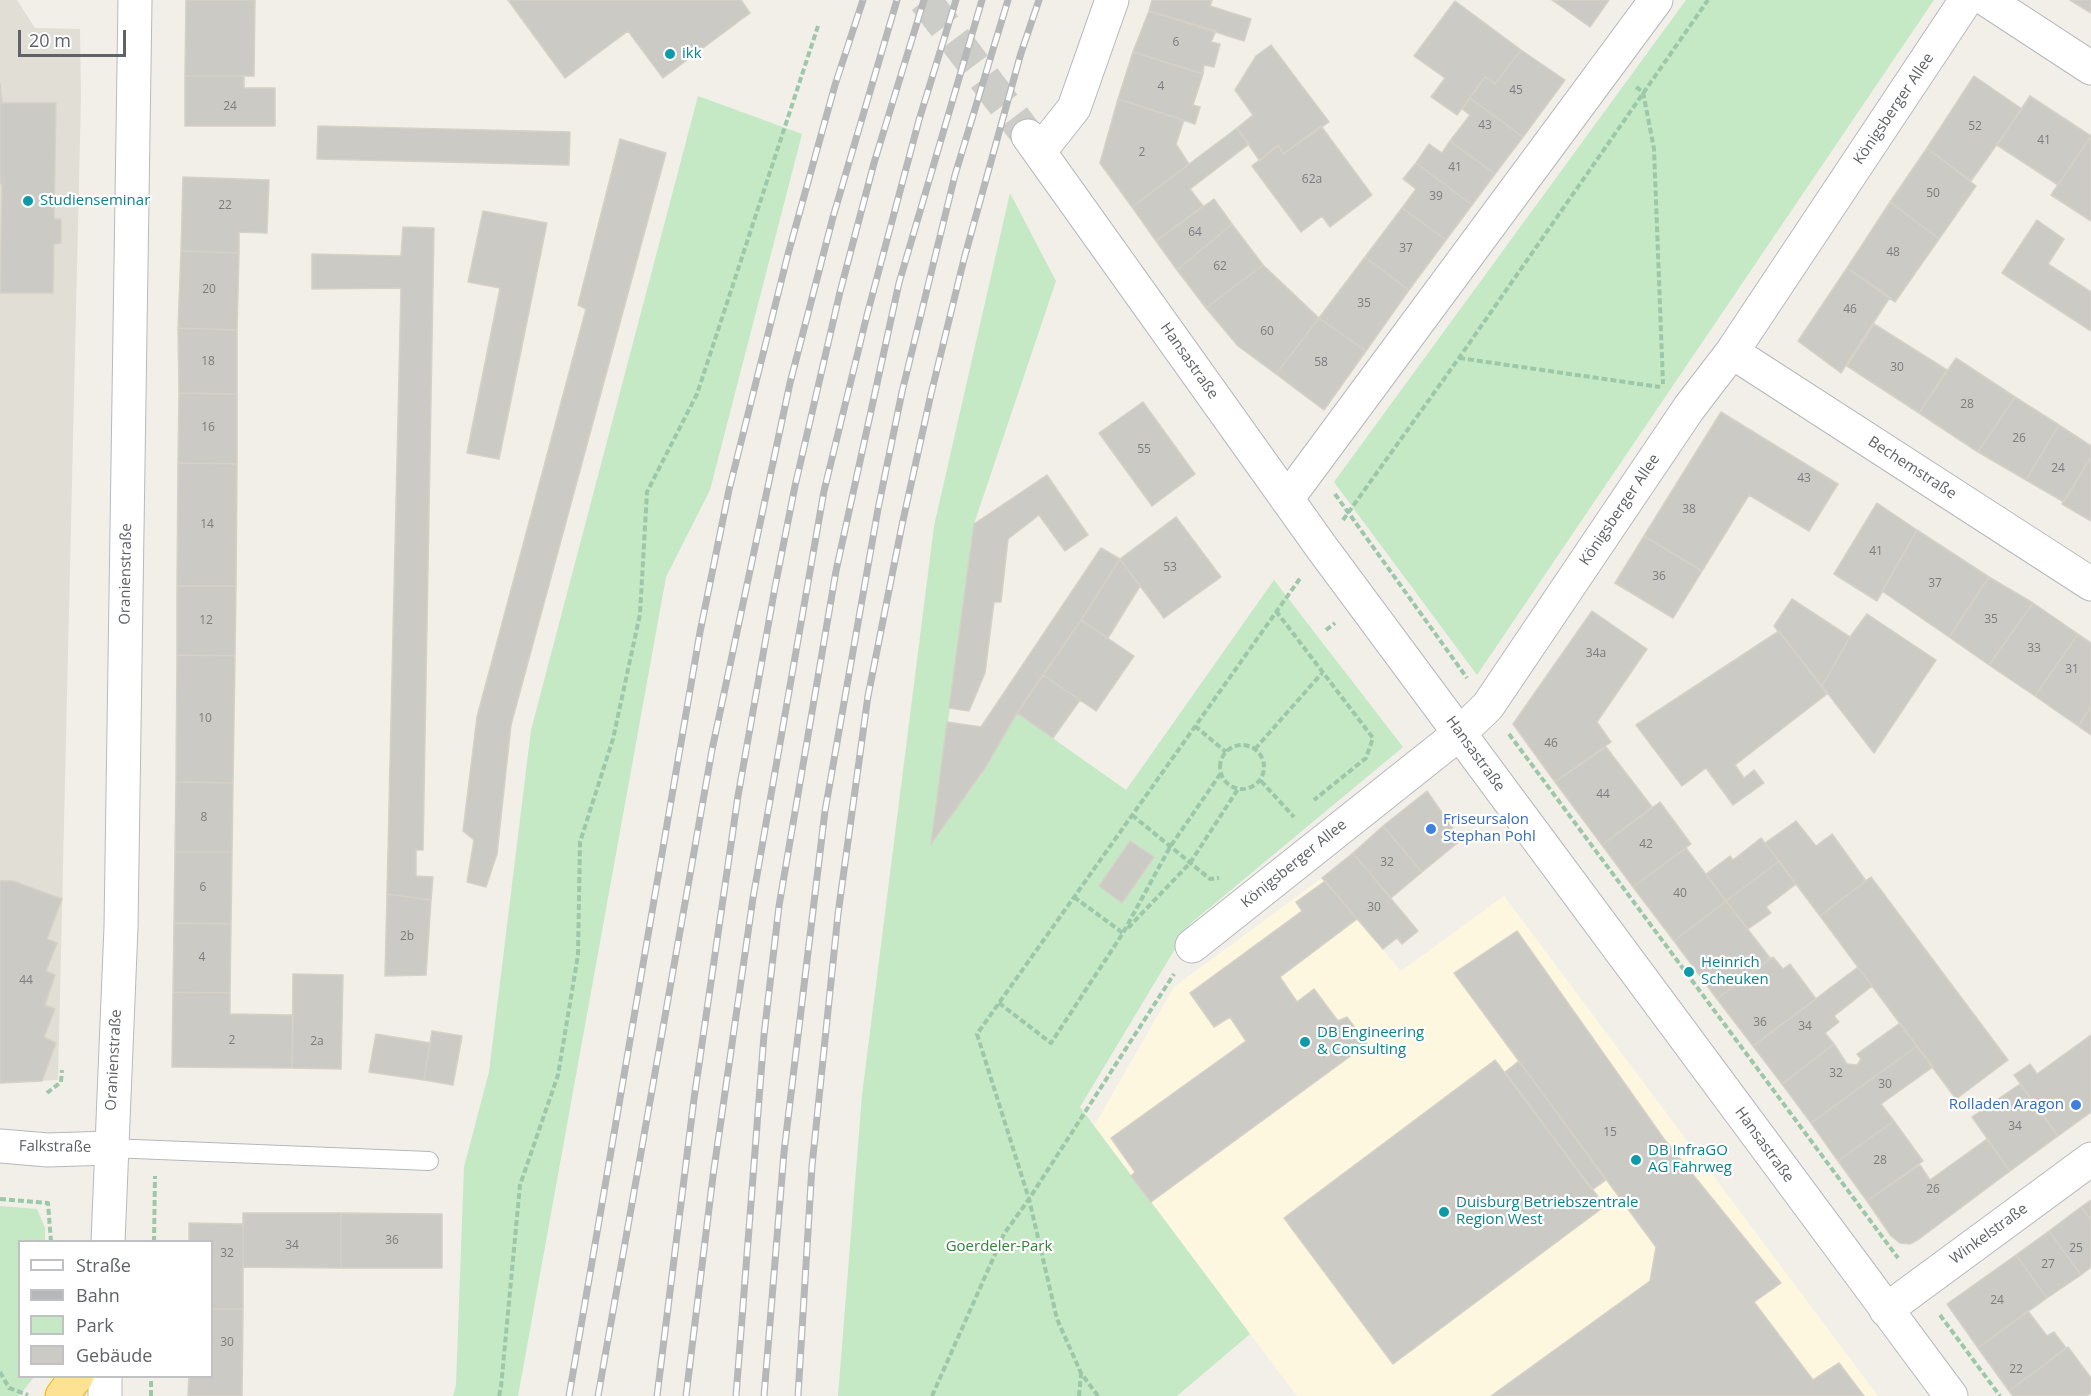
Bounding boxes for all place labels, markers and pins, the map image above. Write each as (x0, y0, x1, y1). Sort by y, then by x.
place label: ikk (682, 45, 702, 63)
marker: ikk (663, 47, 677, 61)
place label: Studienseminar (40, 192, 150, 210)
marker: Studienseminar (21, 194, 35, 208)
place label: Friseursalon Stephan Pohl (1443, 811, 1536, 846)
marker: Friseursalon Stephan Pohl (1424, 822, 1438, 836)
place label: Heinrich Scheuken (1701, 954, 1769, 989)
marker: Heinrich Scheuken (1682, 965, 1696, 979)
place label: DB Engineering & Consulting (1317, 1024, 1424, 1059)
marker: DB Engineering & Consulting (1298, 1035, 1312, 1049)
place label: Rolladen Aragon (1949, 1096, 2064, 1114)
marker: Rolladen Aragon (2069, 1098, 2083, 1112)
place label: DB InfraGO AG Fahrweg (1648, 1142, 1732, 1177)
marker: DB InfraGO AG Fahrweg (1629, 1153, 1643, 1167)
place label: Duisburg Betriebszentrale Region West (1456, 1194, 1638, 1229)
marker: Duisburg Betriebszentrale Region West (1437, 1205, 1451, 1219)

